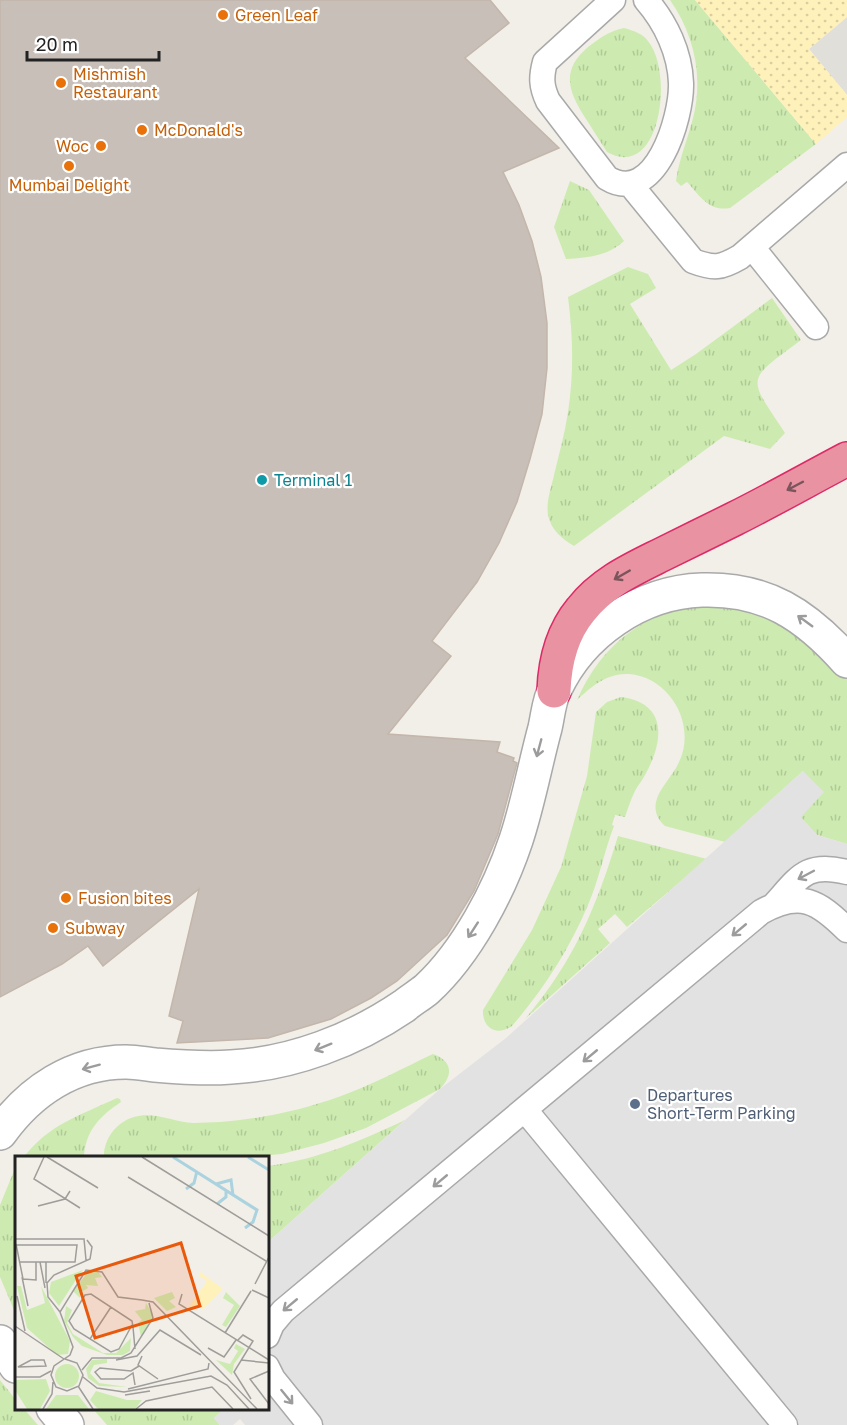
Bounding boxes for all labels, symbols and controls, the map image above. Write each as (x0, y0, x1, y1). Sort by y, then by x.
place label: Green Leaf (235, 5, 318, 25)
marker: Green Leaf (216, 8, 230, 22)
scale bar (27, 24, 159, 62)
text: 20 m (36, 33, 78, 55)
place label: Mishmish Restaurant (73, 64, 158, 102)
marker: Mishmish Restaurant (54, 76, 68, 90)
place label: McDonald's (154, 120, 243, 140)
marker: McDonald's (135, 123, 149, 137)
place label: Woc (56, 136, 89, 156)
marker: Woc (94, 139, 108, 153)
marker: Mumbai Delight (62, 159, 76, 173)
place label: Mumbai Delight (9, 175, 129, 195)
place label: Terminal 1 (274, 470, 352, 490)
marker: Terminal 1 (255, 473, 269, 487)
one-way arrow (787, 481, 805, 493)
one-way arrow (614, 569, 631, 581)
one-way arrow (797, 615, 813, 627)
one-way arrow (533, 738, 545, 757)
one-way arrow (797, 869, 815, 881)
place label: Fusion bites (78, 888, 172, 908)
marker: Fusion bites (59, 891, 73, 905)
place label: Subway (65, 918, 125, 938)
marker: Subway (46, 921, 60, 935)
one-way arrow (467, 921, 479, 937)
one-way arrow (732, 923, 747, 937)
one-way arrow (314, 1042, 332, 1053)
one-way arrow (583, 1049, 598, 1063)
one-way arrow (82, 1062, 101, 1074)
place label: Departures Short-Term Parking (647, 1085, 796, 1123)
marker: Departures Short-Term Parking (628, 1097, 642, 1111)
inset map (15, 1156, 268, 1410)
one-way arrow (432, 1174, 448, 1187)
one-way arrow (283, 1298, 298, 1312)
one-way arrow (280, 1389, 294, 1404)

